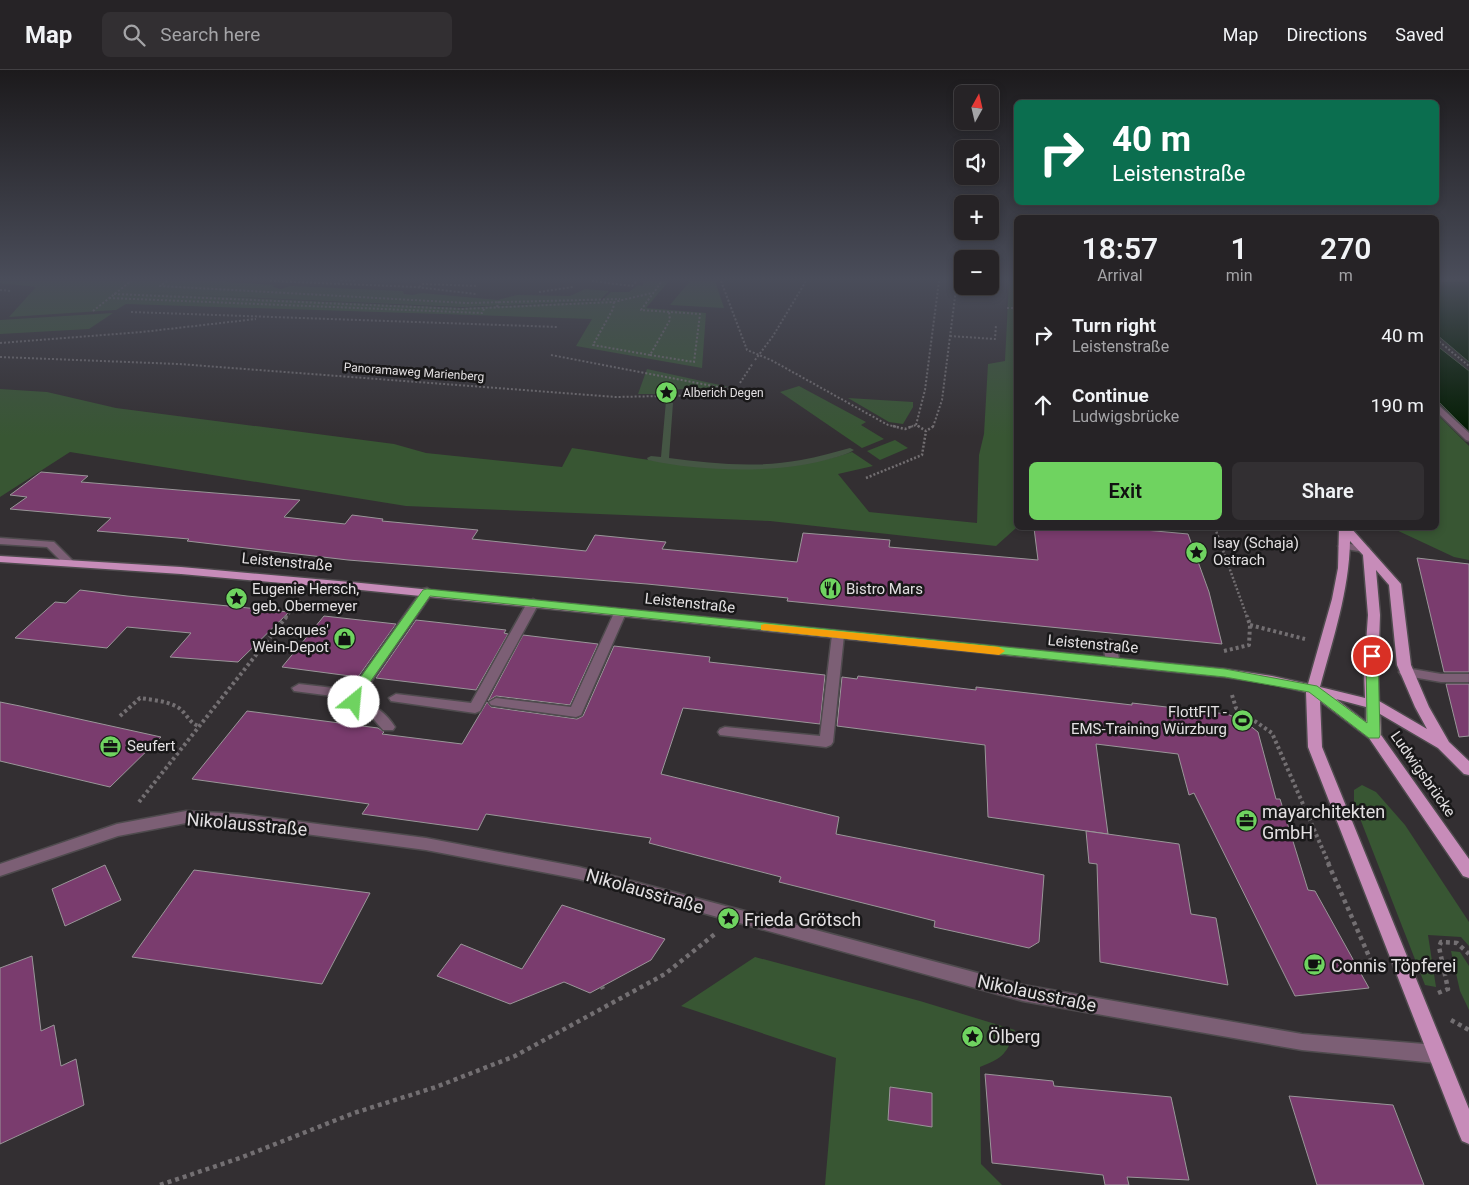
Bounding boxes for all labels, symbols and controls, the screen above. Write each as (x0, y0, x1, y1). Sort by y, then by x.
search box (102, 12, 452, 57)
text: Map (25, 21, 72, 49)
icon: search (120, 21, 148, 49)
text: Search here (160, 23, 260, 46)
text: Map (1223, 24, 1258, 45)
text: Directions (1286, 24, 1367, 45)
text: Saved (1395, 24, 1444, 45)
north arrow (954, 85, 999, 130)
map controls (954, 85, 999, 295)
text: 40 m (1112, 119, 1191, 160)
icon: right (1029, 120, 1094, 185)
button: sound (954, 140, 999, 185)
text: Leistenstraße (1112, 161, 1246, 186)
button: + (954, 195, 999, 240)
text: 18:57 (1082, 231, 1158, 266)
text: 1 (1231, 231, 1248, 266)
text: 270 (1320, 231, 1371, 266)
button: − (954, 250, 999, 295)
text: Arrival (1097, 266, 1143, 285)
text: min (1226, 266, 1253, 285)
text: m (1339, 266, 1353, 285)
text: Turn right (1072, 314, 1156, 337)
icon: right (1029, 321, 1057, 349)
text: 40 m (1381, 324, 1424, 347)
text: Leistenstraße (1072, 337, 1169, 356)
street label: Panoramaweg Marienberg (343, 360, 485, 384)
place icon: Alberich Degen (655, 381, 679, 405)
text: Continue (1072, 384, 1149, 407)
place label: Alberich Degen (683, 386, 764, 400)
icon: ahead (1029, 391, 1057, 419)
text: 190 m (1371, 394, 1424, 417)
text: Ludwigsbrücke (1072, 407, 1179, 426)
button: Exit (1029, 462, 1222, 520)
button: Share (1232, 462, 1424, 520)
place label: Isay (Schaja) Ostrach (1213, 534, 1299, 569)
place icon: Isay (Schaja) Ostrach (1185, 540, 1209, 564)
street label: Leistenstraße (241, 549, 333, 575)
restaurant icon: Bistro Mars (818, 577, 842, 601)
place label: Eugenie Hersch, geb. Obermeyer (252, 580, 359, 615)
place label: Bistro Mars (846, 580, 923, 598)
place icon: Eugenie Hersch, geb. Obermeyer (224, 586, 248, 610)
street label: Leistenstraße (644, 589, 736, 617)
place label: Jacques' Wein-Depot (252, 621, 329, 656)
shop icon: Jacques' Wein-Depot (333, 627, 357, 651)
street label: Leistenstraße (1047, 631, 1139, 657)
pin (1351, 635, 1393, 677)
icon: arrive (1358, 642, 1386, 670)
position arrow (327, 675, 379, 727)
place label: FlottFIT - EMS-Training Würzburg (1071, 703, 1227, 738)
sports icon: FlottFIT - EMS-Training Würzburg (1231, 709, 1255, 733)
street label: Ludwigsbrücke (1387, 728, 1459, 820)
office icon: Seufert (99, 734, 123, 758)
place label: Seufert (127, 737, 176, 755)
place label: mayarchitekten GmbH (1262, 801, 1385, 843)
street label: Nikolausstraße (186, 808, 308, 840)
office icon: mayarchitekten GmbH (1234, 809, 1258, 833)
street label: Nikolausstraße (584, 864, 706, 918)
place icon: Frieda Grötsch (716, 907, 740, 931)
place label: Frieda Grötsch (744, 909, 861, 930)
cafe icon: Connis Töpferei (1303, 953, 1327, 977)
place label: Connis Töpferei (1331, 955, 1456, 976)
street label: Nikolausstraße (976, 970, 1098, 1016)
place icon: Ölberg (960, 1024, 984, 1048)
place label: Ölberg (988, 1026, 1040, 1047)

